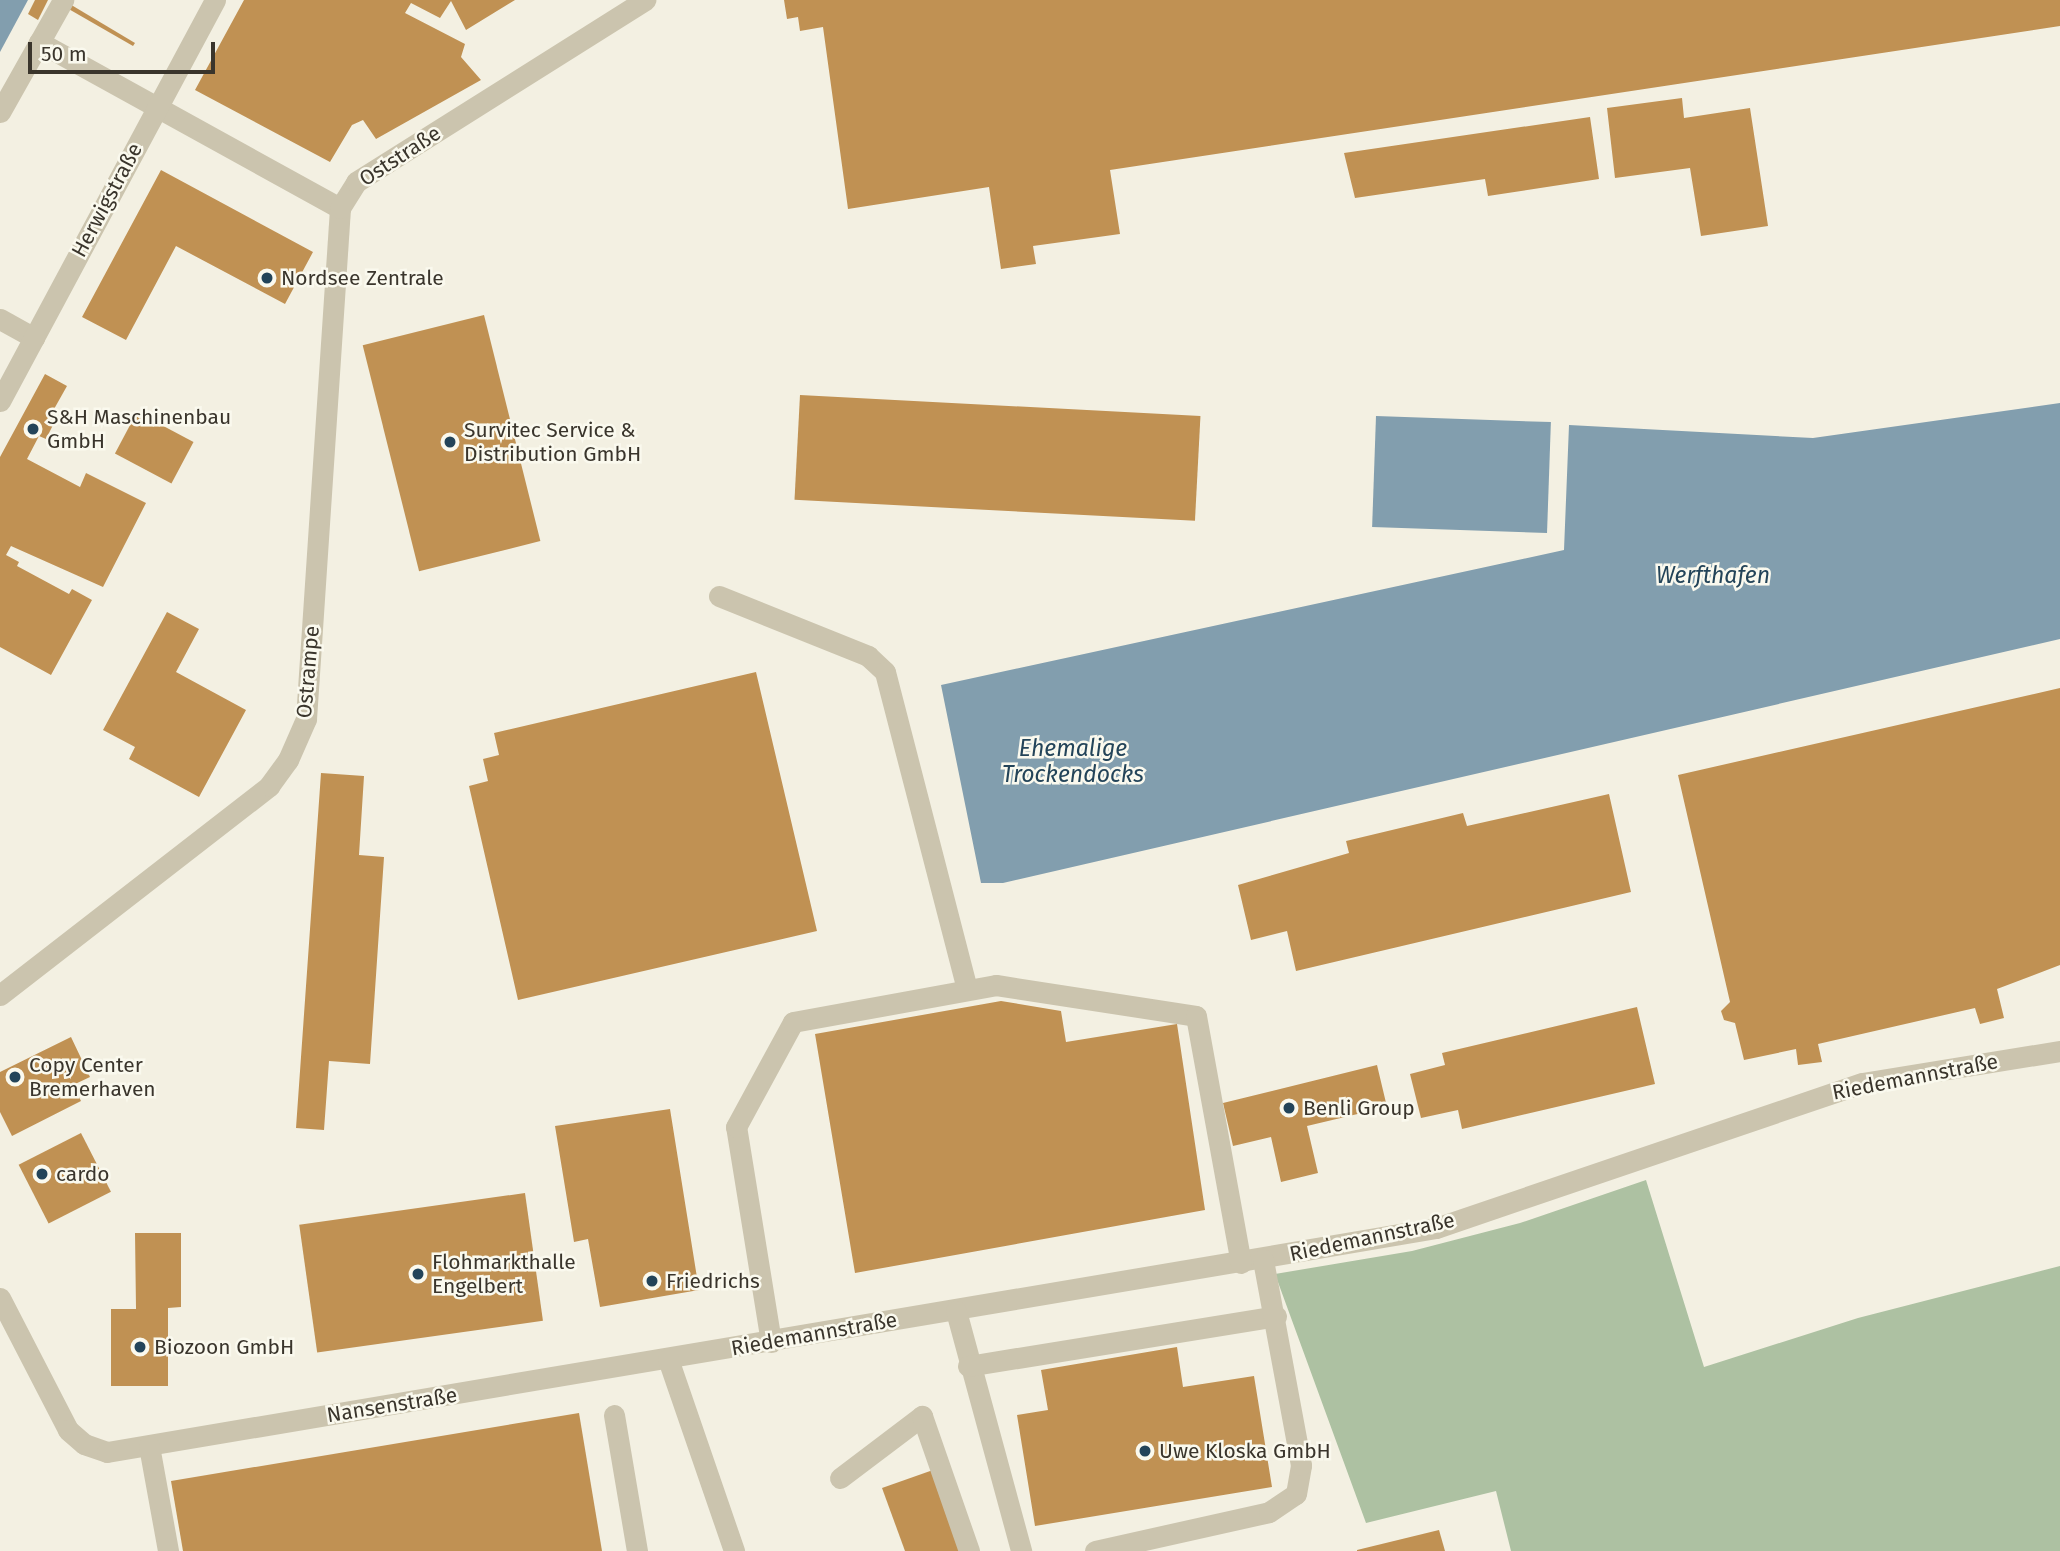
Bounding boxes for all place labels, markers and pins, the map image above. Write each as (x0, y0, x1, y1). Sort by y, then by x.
place label: Nordsee Zentrale (281, 265, 444, 291)
marker: Nordsee Zentrale (259, 270, 275, 286)
place label: S&H Maschinenbau GmbH (47, 404, 231, 454)
place label: Survitec Service & Distribution GmbH (464, 417, 641, 467)
marker: S&H Maschinenbau GmbH (25, 421, 41, 437)
marker: Survitec Service & Distribution GmbH (442, 434, 458, 450)
place label: Copy Center Bremerhaven (29, 1052, 156, 1102)
marker: Copy Center Bremerhaven (7, 1069, 23, 1085)
place label: Benli Group (1303, 1095, 1415, 1121)
marker: Benli Group (1281, 1100, 1297, 1116)
place label: cardo (56, 1161, 110, 1187)
marker: cardo (34, 1166, 50, 1182)
place label: Flohmarkthalle Engelbert (432, 1249, 576, 1299)
marker: Flohmarkthalle Engelbert (410, 1266, 426, 1282)
place label: Friedrichs (666, 1268, 760, 1294)
marker: Friedrichs (644, 1273, 660, 1289)
place label: Biozoon GmbH (154, 1334, 294, 1360)
marker: Biozoon GmbH (132, 1339, 148, 1355)
place label: Uwe Kloska GmbH (1159, 1438, 1331, 1464)
marker: Uwe Kloska GmbH (1137, 1443, 1153, 1459)

